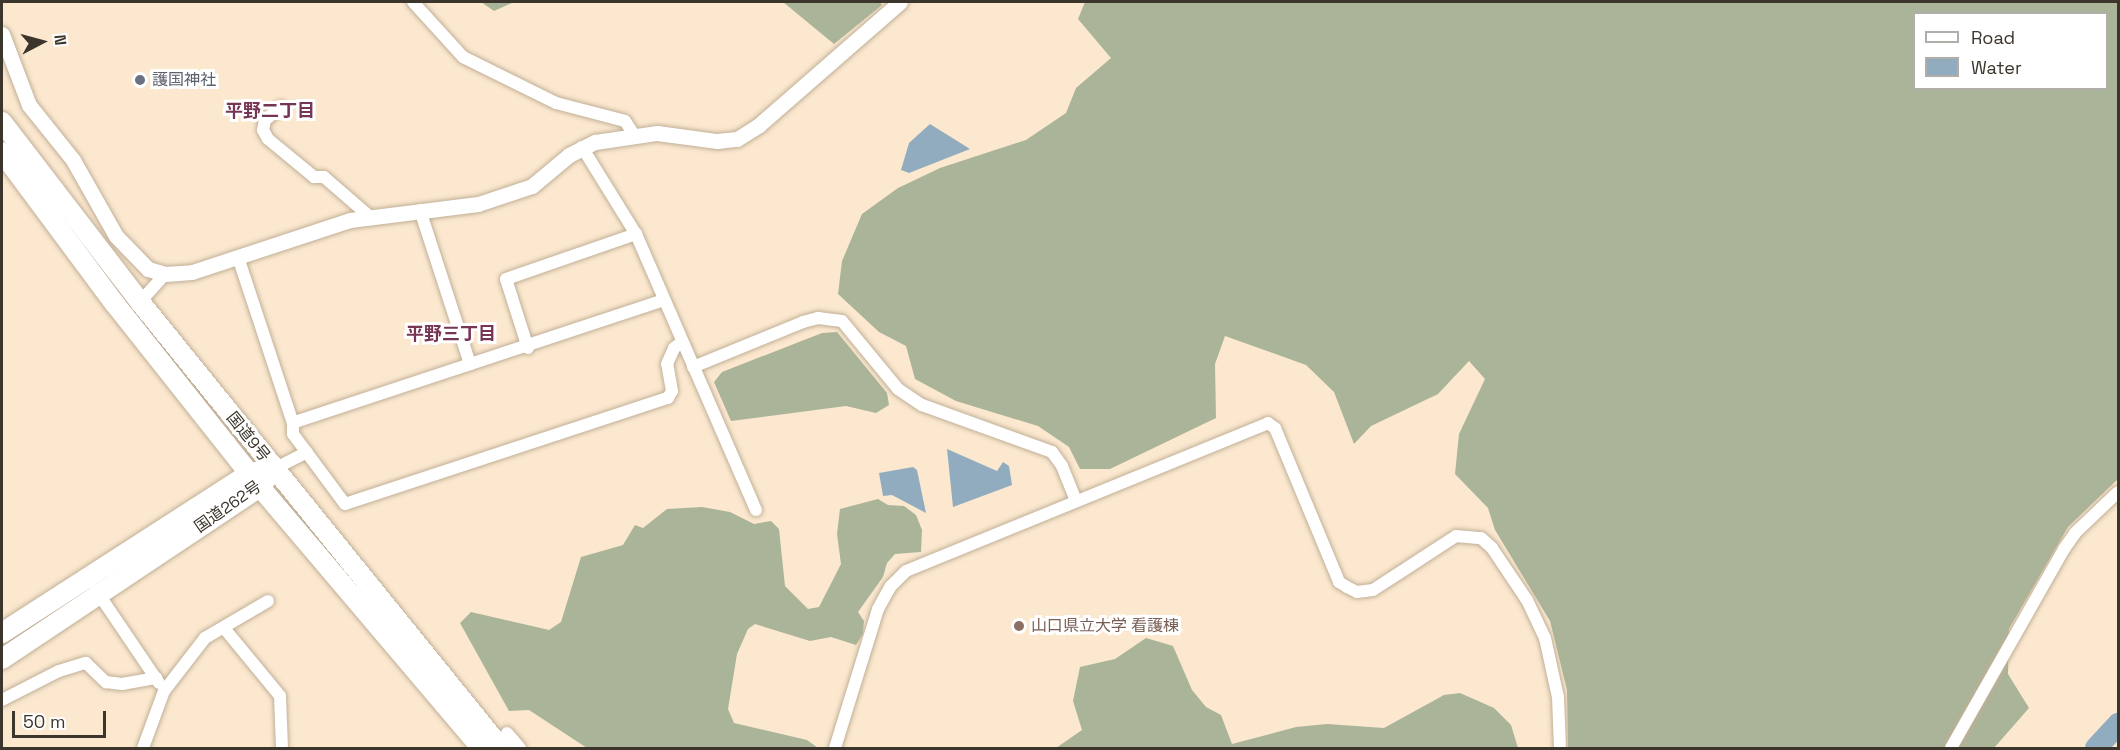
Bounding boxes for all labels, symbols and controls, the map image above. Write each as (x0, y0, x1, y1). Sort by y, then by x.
north arrow (12, 12, 72, 72)
legend (1913, 12, 2108, 90)
text: Road (1971, 26, 2015, 49)
text: N (49, 34, 71, 46)
text: Water (1971, 56, 2022, 79)
place label: 護国神社 (152, 70, 216, 90)
marker: 護国神社 (133, 73, 147, 87)
district label: 平野二丁目 (225, 100, 315, 122)
district label: 平野三丁目 (406, 323, 496, 345)
street label: 国道9号 (222, 409, 274, 465)
street label: 国道262号 (191, 477, 265, 537)
place label: 山口県立大学 看護棟 (1031, 616, 1179, 636)
marker: 山口県立大学 看護棟 (1012, 619, 1026, 633)
scale bar (15, 699, 110, 737)
text: 50 m (23, 710, 65, 733)

